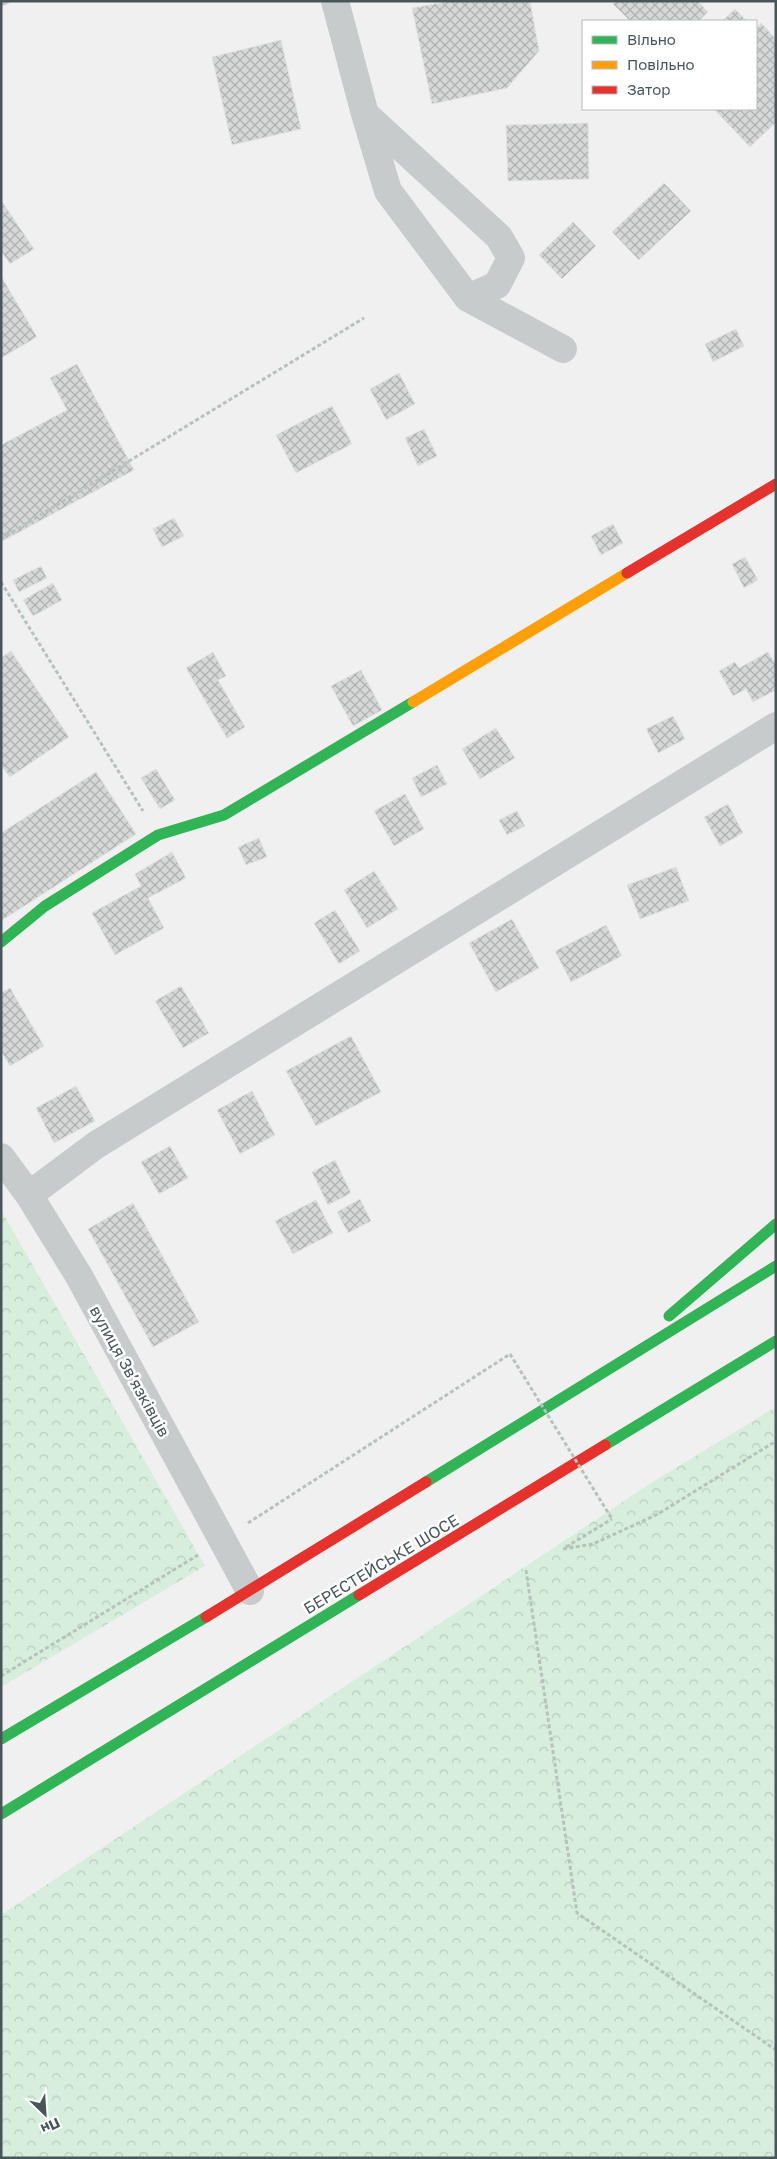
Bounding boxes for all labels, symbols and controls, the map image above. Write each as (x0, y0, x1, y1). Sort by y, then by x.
legend (582, 20, 757, 110)
text: Вільно (627, 30, 676, 48)
text: Повільно (627, 55, 695, 73)
text: Затор (627, 80, 670, 98)
street label: вулиця Звʼязківців (86, 1302, 174, 1440)
street label: БЕРЕСТЕЙСЬКЕ ШОСЕ (300, 1510, 462, 1618)
north arrow (20, 2089, 70, 2139)
text: Пн (38, 2115, 63, 2138)

